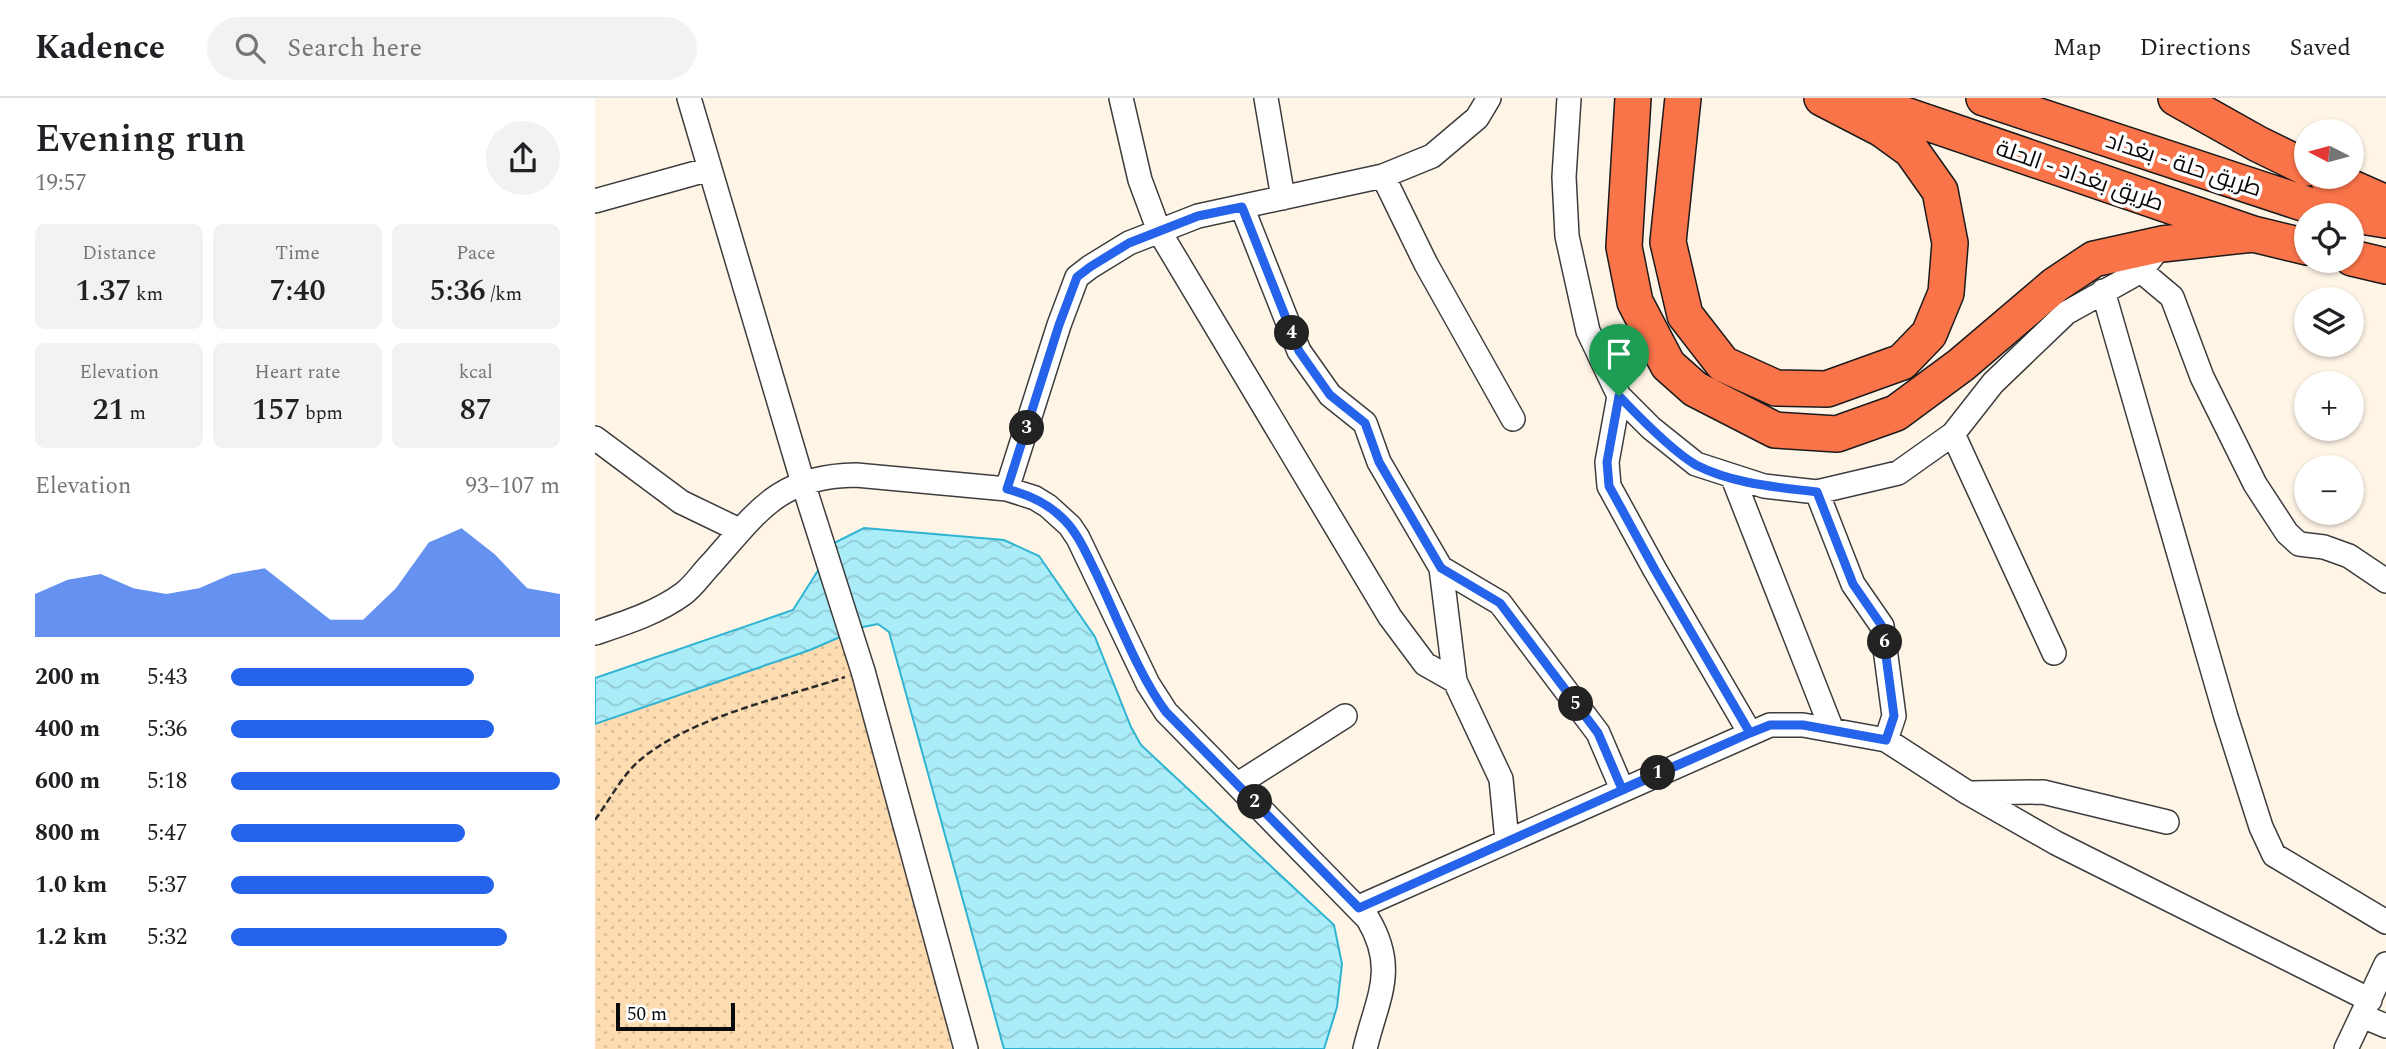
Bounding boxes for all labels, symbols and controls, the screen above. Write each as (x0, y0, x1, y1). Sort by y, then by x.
search box (207, 17, 697, 80)
text: Kadence (35, 23, 165, 73)
text: Search here (287, 28, 422, 68)
icon: search (231, 29, 269, 67)
text: Map (2053, 30, 2101, 66)
text: Directions (2139, 30, 2251, 66)
text: Saved (2289, 30, 2351, 66)
text: Evening run (35, 111, 246, 169)
north arrow (2294, 119, 2364, 189)
map controls (2294, 119, 2364, 525)
button: share (486, 121, 560, 195)
street label: طريق حلة - بغداد (2101, 124, 2266, 207)
street label: طريق بغداد - الحلة (1991, 131, 2168, 222)
text: 19:57 (35, 166, 87, 201)
button: locate (2294, 203, 2364, 273)
text: Distance (82, 239, 156, 268)
text: Time (275, 239, 320, 268)
text: Pace (456, 239, 495, 268)
text: 1.37 (75, 268, 131, 314)
text: 7:40 (269, 268, 326, 314)
text: 5:36 (430, 268, 486, 314)
text: km (131, 280, 163, 309)
text: /km (486, 280, 522, 309)
button: layers (2294, 287, 2364, 357)
pin: 4 (1275, 316, 1309, 350)
text: 4 (1286, 318, 1297, 347)
pin (1589, 324, 1649, 396)
icon: arrive (1600, 335, 1638, 373)
text: Elevation (79, 358, 159, 387)
text: Heart rate (255, 358, 340, 387)
text: kcal (459, 358, 493, 387)
button: + (2294, 371, 2364, 441)
text: 21 (93, 387, 125, 433)
text: 157 (252, 387, 300, 433)
text: 87 (460, 387, 492, 433)
text: m (125, 399, 146, 428)
text: bpm (300, 399, 343, 428)
pin: 3 (1009, 410, 1045, 446)
text: 3 (1021, 413, 1032, 442)
button: − (2294, 455, 2364, 525)
text: Elevation (35, 469, 131, 504)
text: 93–107 m (465, 469, 560, 504)
pin: 6 (1867, 624, 1903, 660)
text: 6 (1879, 627, 1890, 656)
text: 200 m (35, 660, 100, 695)
text: 5:43 (147, 660, 187, 695)
pin: 5 (1559, 686, 1593, 722)
text: 5 (1570, 689, 1581, 718)
text: 400 m (35, 712, 100, 747)
text: 5:36 (147, 712, 187, 747)
pin: 1 (1641, 756, 1675, 790)
text: 1 (1652, 758, 1663, 787)
text: 600 m (35, 764, 100, 799)
text: 5:18 (147, 764, 187, 799)
pin: 2 (1237, 784, 1273, 820)
text: 2 (1249, 787, 1260, 816)
text: 800 m (35, 816, 100, 851)
text: 5:47 (147, 816, 187, 851)
text: 1.0 km (35, 868, 107, 903)
text: 5:37 (147, 868, 187, 903)
text: 1.2 km (35, 920, 107, 955)
text: 5:32 (147, 920, 187, 955)
scale bar (616, 1000, 735, 1032)
text: 50 m (627, 1000, 667, 1029)

